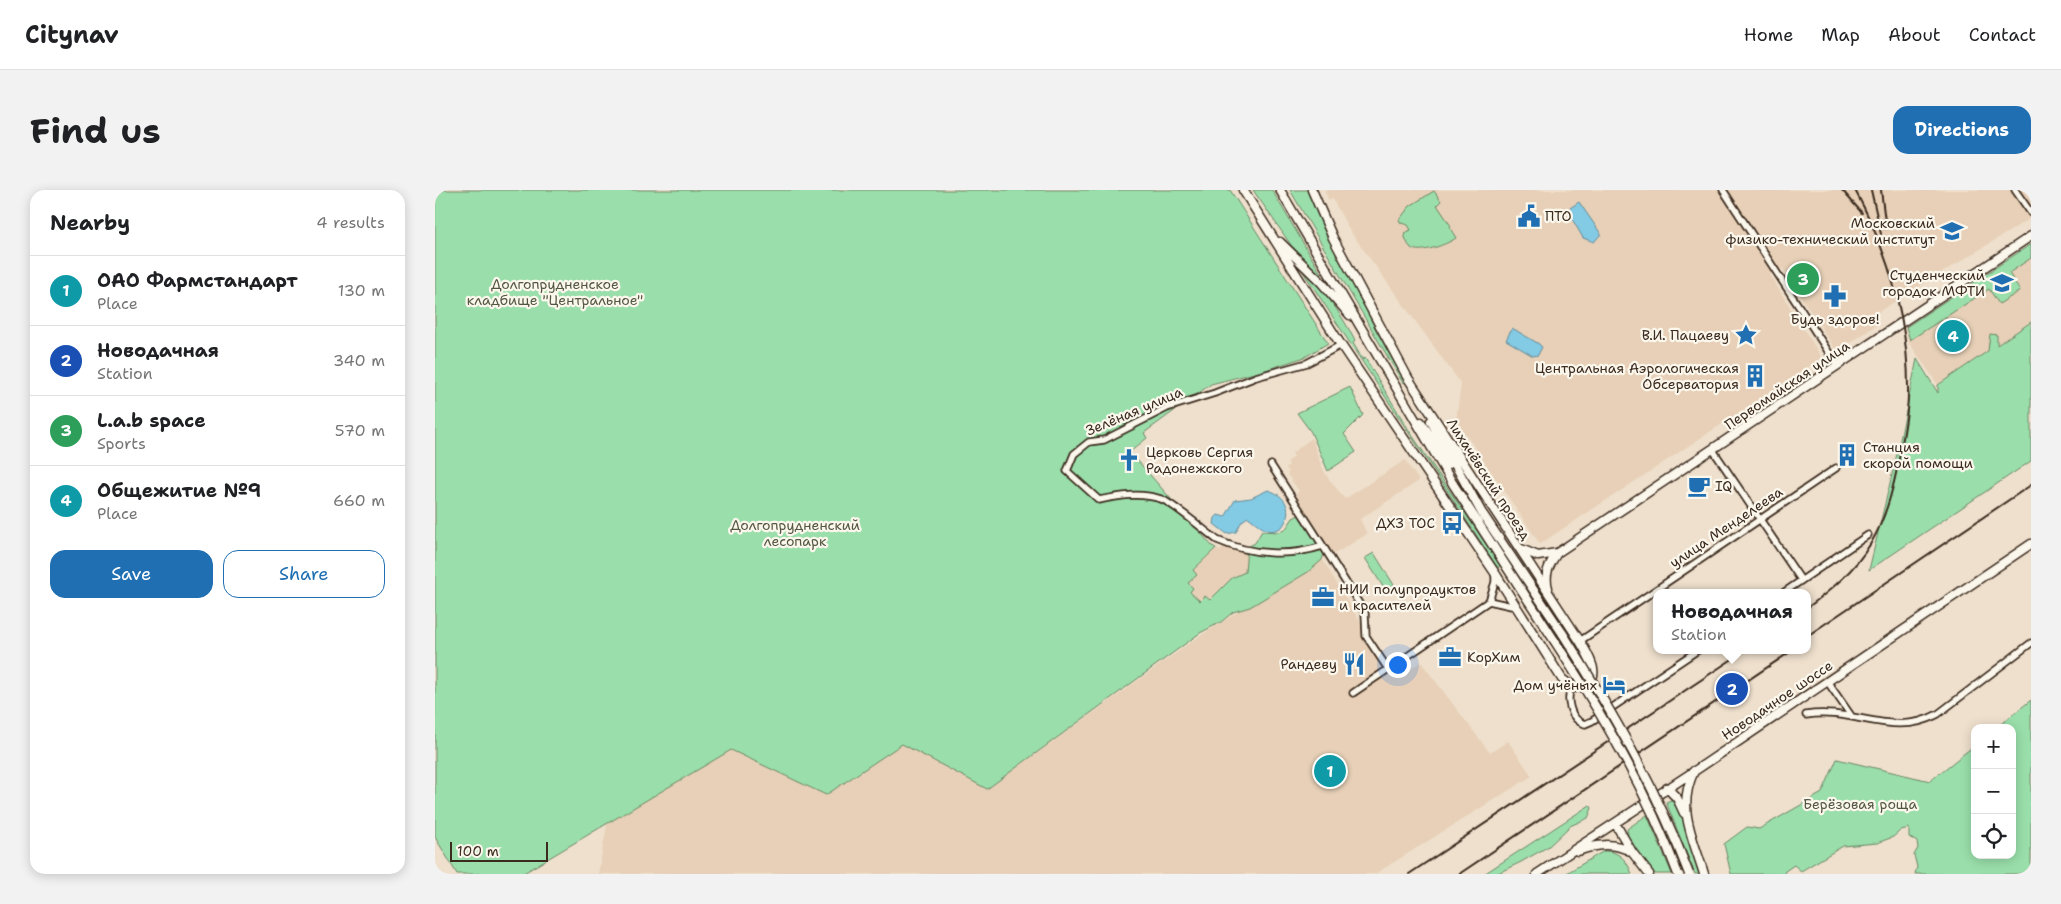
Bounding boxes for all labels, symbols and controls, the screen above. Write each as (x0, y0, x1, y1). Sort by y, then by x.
text: Citynav (25, 19, 119, 51)
text: Home (1744, 23, 1793, 47)
text: Map (1821, 23, 1860, 47)
text: About (1888, 23, 1941, 47)
text: Contact (1969, 23, 2036, 47)
button: Directions (1893, 106, 2031, 154)
text: Find us (30, 107, 161, 154)
public building icon: ПТО (1516, 203, 1542, 229)
place label: ПТО (1545, 207, 1572, 225)
text: Nearby (50, 209, 130, 237)
text: 4 results (316, 212, 385, 233)
place label: Московский физико-технический институт (1726, 214, 1936, 248)
school or university icon: Московский физико-технический институт (1939, 218, 1965, 244)
pin: 3 (1787, 260, 1819, 298)
place label: Студенческий городок МФТИ (1882, 266, 1985, 300)
text: ОАО Фармстандарт (97, 268, 298, 293)
school or university icon: Студенческий городок МФТИ (1989, 270, 2015, 296)
park label: Долгопрудненское кладбище "Центральное" (467, 275, 643, 309)
text: 1 (62, 280, 70, 301)
text: 130 m (338, 280, 385, 301)
pharmacy icon: Будь здоров! (1822, 283, 1848, 309)
text: Place (97, 293, 138, 314)
place label: Будь здоров! (1790, 310, 1880, 328)
pin: 4 (1937, 317, 1969, 355)
place icon: В.И. Пацаеву (1733, 322, 1759, 348)
place label: В.И. Пацаеву (1642, 326, 1729, 344)
street label: Первомайская улица (1721, 336, 1853, 434)
text: Новодачная (97, 338, 219, 363)
text: 2 (60, 350, 72, 371)
text: 340 m (333, 350, 385, 371)
place label: Центральная Аэрологическая Обсерватория (1535, 359, 1739, 393)
text: Station (97, 363, 153, 384)
building icon: Центральная Аэрологическая Обсерватория (1742, 363, 1768, 389)
street label: Зелёная улица (1083, 382, 1185, 439)
text: L.a.b space (97, 408, 206, 433)
street label: Лихачёвский проезд (1443, 415, 1535, 543)
text: 3 (60, 420, 72, 441)
text: 570 m (335, 420, 385, 441)
text: Sports (97, 433, 146, 454)
place label: Станция скорой помощи (1863, 438, 1973, 472)
building icon: Станция скорой помощи (1834, 442, 1860, 468)
place label: Церковь Сергия Радонежского (1146, 443, 1253, 477)
church icon: Церковь Сергия Радонежского (1116, 447, 1142, 473)
cafe icon: IQ (1686, 473, 1712, 499)
place label: IQ (1715, 477, 1732, 495)
text: Общежитие №9 (97, 478, 261, 503)
street label: улица Менделеева (1666, 482, 1786, 572)
text: 4 (60, 490, 72, 511)
text: 660 m (333, 490, 385, 511)
text: Place (97, 503, 138, 524)
bus stop icon: ДХЗ ТОС (1439, 510, 1465, 536)
place label: ДХЗ ТОС (1376, 514, 1435, 532)
park label: Долгопрудненский лесопарк (730, 516, 860, 550)
button: Save (50, 550, 213, 598)
button: Share (223, 550, 385, 598)
place label: НИИ полупродуктов и красителей (1339, 580, 1476, 614)
office icon: НИИ полупродуктов и красителей (1310, 584, 1336, 610)
popup (1653, 589, 1811, 654)
text: Новодачная (1671, 599, 1793, 624)
text: Station (1671, 624, 1727, 645)
office icon: КорХим (1437, 644, 1463, 670)
place label: КорХим (1467, 648, 1520, 666)
restaurant icon: Рандеву (1341, 651, 1367, 677)
your location (1385, 652, 1411, 678)
place label: Рандеву (1281, 655, 1337, 673)
street label: Новодачное шоссе (1718, 656, 1836, 744)
pin: 2 (1716, 670, 1748, 708)
hotel icon: Дом учёных (1601, 672, 1627, 698)
place label: Дом учёных (1513, 676, 1597, 694)
map controls (1971, 724, 2016, 859)
button: + (1971, 724, 2016, 769)
pin: 1 (1314, 752, 1346, 790)
button: − (1971, 769, 2016, 814)
park label: Берёзовая роща (1803, 795, 1917, 813)
button: locate (1971, 814, 2016, 859)
scale bar (450, 839, 547, 862)
text: 100 m (457, 842, 499, 860)

